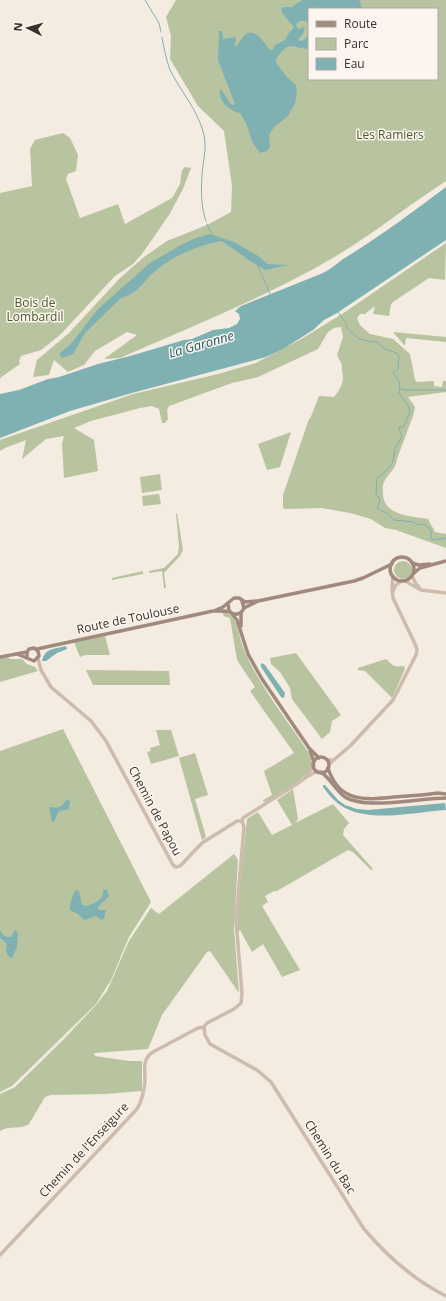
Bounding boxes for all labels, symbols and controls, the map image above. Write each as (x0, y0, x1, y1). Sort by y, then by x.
north arrow (8, 8, 48, 48)
legend (308, 8, 438, 80)
text: Route (344, 15, 377, 32)
text: N (10, 22, 25, 32)
text: Parc (344, 35, 369, 52)
text: Eau (344, 55, 365, 72)
park label: Les Ramiers (356, 126, 424, 143)
park label: Bois de Lombardil (7, 294, 63, 325)
water label: La Garonne (166, 326, 236, 362)
street label: Route de Toulouse (75, 599, 181, 638)
street label: Chemin de Papou (125, 763, 186, 859)
street label: Chemin de l'Enseigure (35, 1098, 132, 1201)
street label: Chemin du Bac (301, 1117, 360, 1197)

